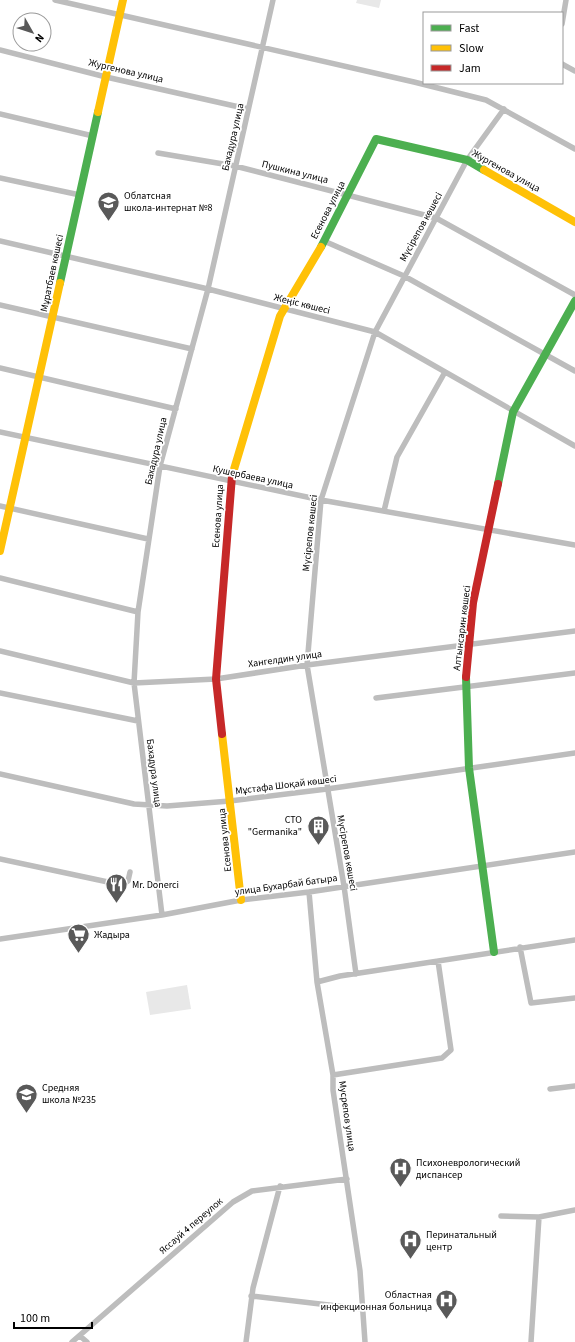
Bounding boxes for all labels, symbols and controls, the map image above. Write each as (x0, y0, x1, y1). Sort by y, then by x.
north arrow (12, 12, 52, 52)
legend (423, 12, 563, 84)
text: Fast (459, 20, 479, 37)
text: N (31, 30, 48, 46)
text: Slow (459, 40, 484, 57)
street label: Жургенова улица (87, 56, 165, 86)
text: Jam (459, 60, 481, 77)
street label: Бахадура улица (218, 102, 248, 172)
street label: Жургенова улица (469, 146, 543, 196)
street label: Пушкина улица (260, 157, 330, 187)
street label: Есенова улица (307, 178, 349, 242)
school or university icon: Облатсная школа-интернат №8 (95, 189, 121, 222)
place label: Облатсная школа-интернат №8 (124, 189, 212, 215)
street label: Мүсірепов көшесі (396, 190, 446, 264)
street label: Мұратбаев көшесі (37, 233, 67, 313)
street label: Жеңіс көшесі (272, 290, 332, 318)
street label: Бахадура улица (141, 416, 171, 486)
street label: Кушербаева улица (211, 462, 295, 492)
street label: Есенова улица (209, 484, 227, 548)
street label: Мүсірепов көшесі (299, 494, 321, 572)
street label: Алтынсарин көшесі (450, 585, 474, 671)
street label: Хангелдин улица (247, 647, 323, 671)
street label: Бахадура улица (143, 738, 165, 808)
street label: Мұстафа Шоқай көшесі (235, 772, 337, 798)
street label: Есенова улица (215, 808, 235, 872)
place label: СТО "Germanika" (248, 813, 302, 839)
building icon: СТО "Germanika" (305, 813, 331, 846)
street label: Мүсірепов көшесі (333, 814, 361, 892)
street label: улица Бухарбай батыра (234, 871, 338, 899)
restaurant icon: Mr. Donerci (104, 872, 130, 905)
place label: Mr. Donerci (132, 878, 179, 892)
supermarket icon: Жадыра (65, 922, 91, 955)
place label: Жадыра (94, 928, 130, 942)
street label: Мусрепов улица (335, 1080, 359, 1152)
school or university icon: Средняя школа №235 (14, 1081, 40, 1114)
place label: Средняя школа №235 (42, 1081, 96, 1107)
hospital icon: Психоневрологический диспансер (388, 1156, 414, 1189)
place label: Психоневрологический диспансер (416, 1156, 520, 1182)
street label: Яссауй 4 переулок (156, 1194, 226, 1258)
hospital icon: Перинатальный центр (397, 1228, 423, 1261)
place label: Перинатальный центр (426, 1228, 497, 1254)
place label: Областная инфекционная больница (320, 1288, 432, 1314)
hospital icon: Областная инфекционная больница (434, 1288, 460, 1321)
scale bar (14, 1304, 92, 1330)
text: 100 m (20, 1310, 50, 1327)

